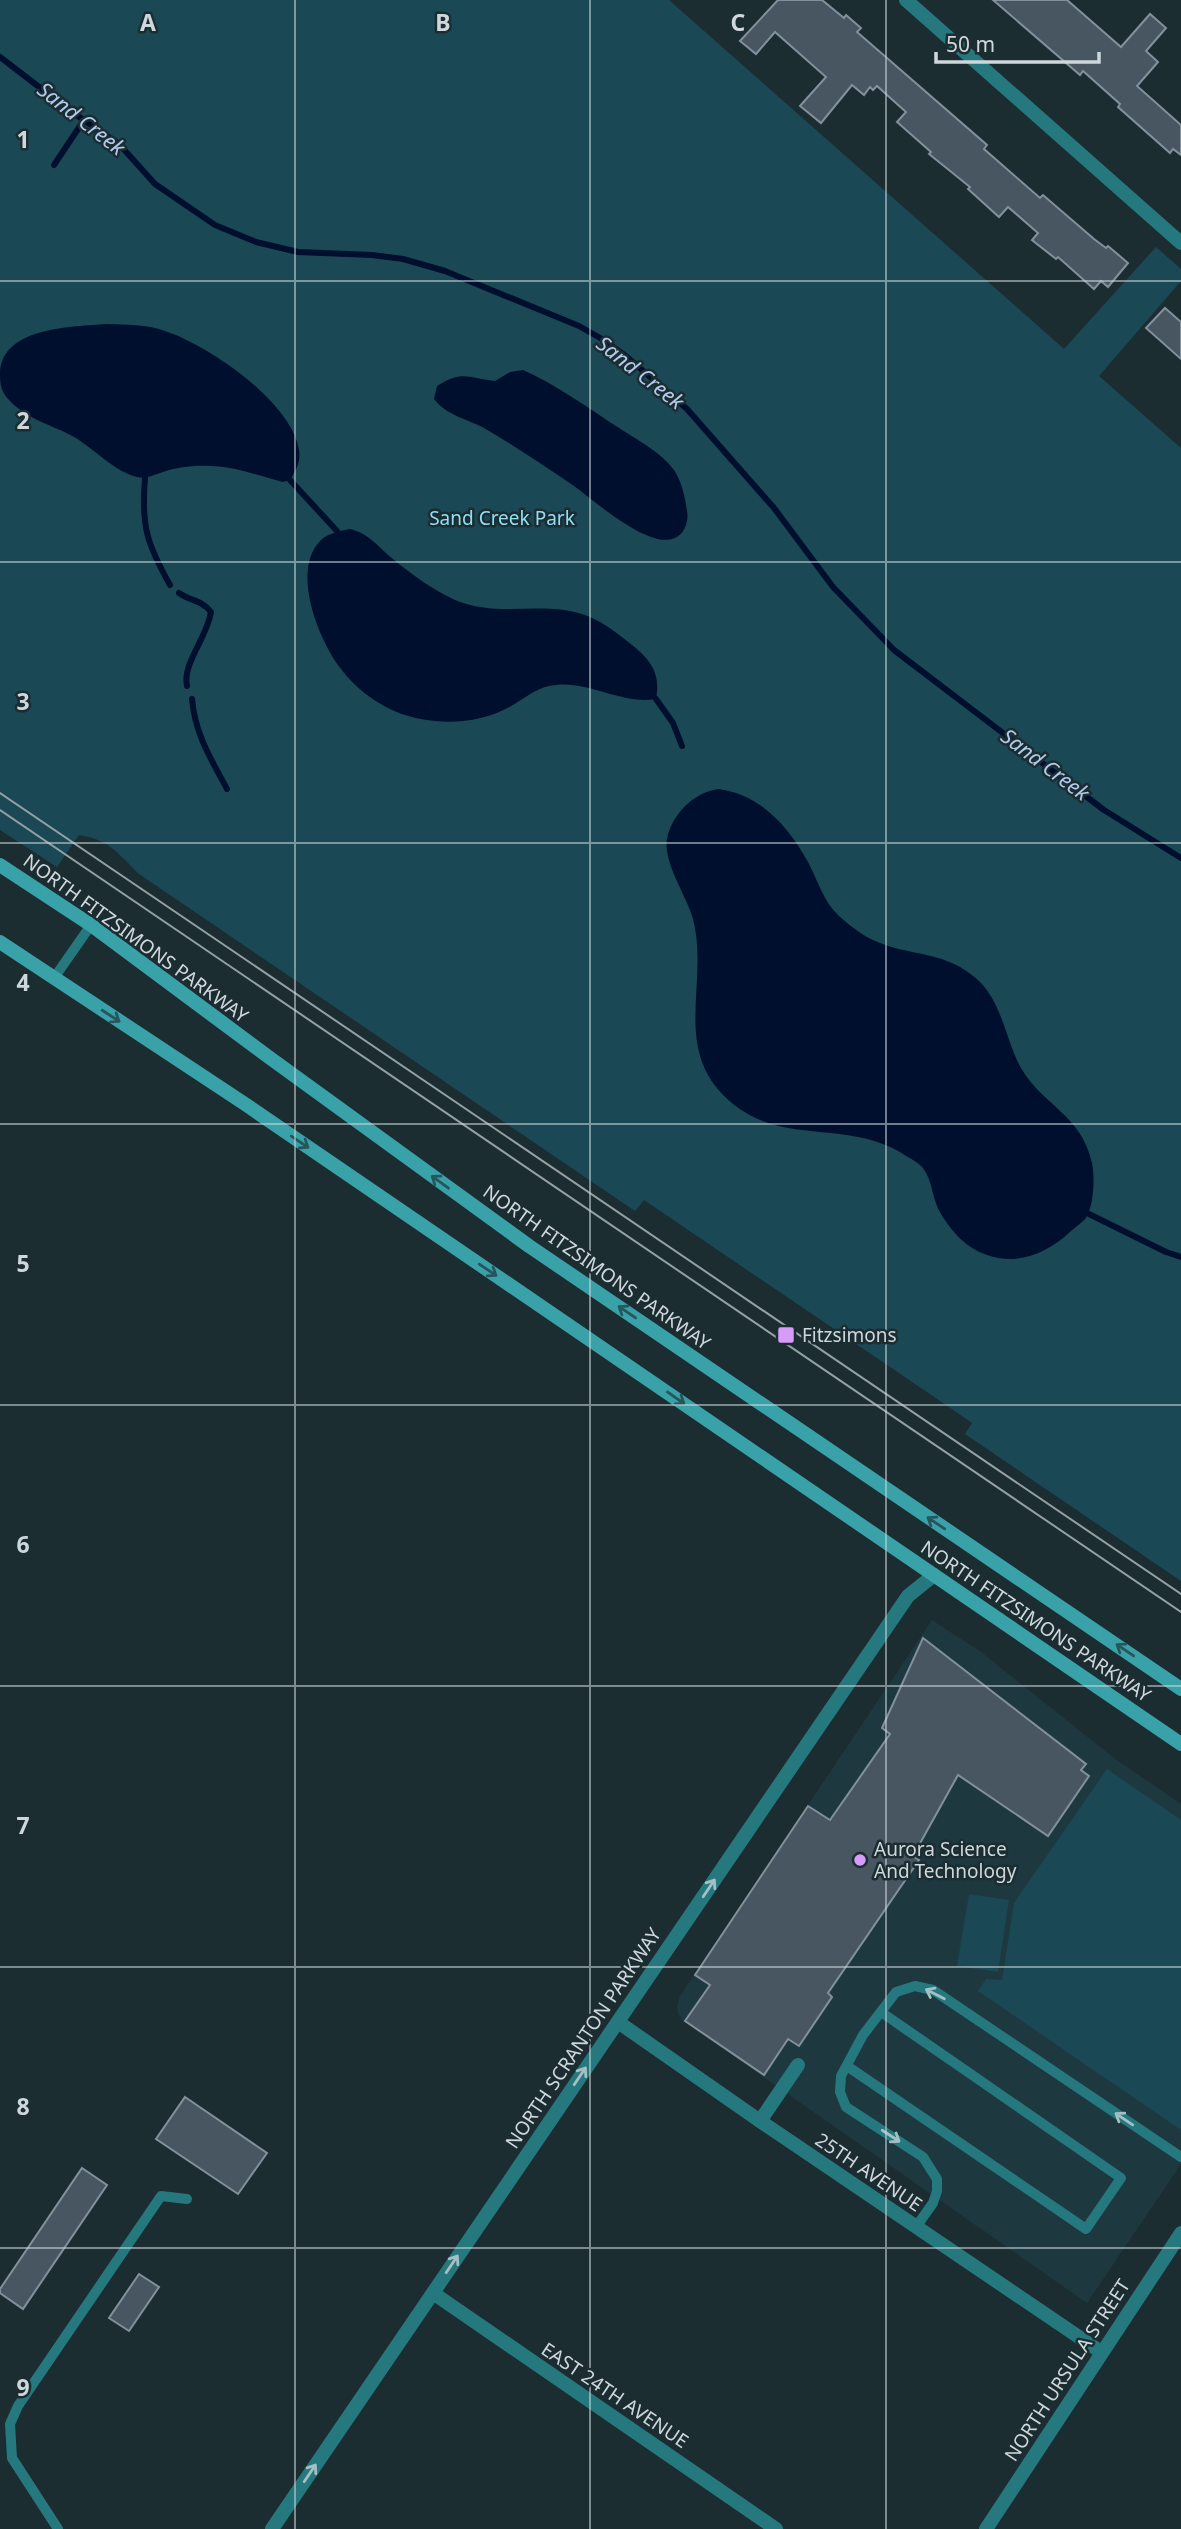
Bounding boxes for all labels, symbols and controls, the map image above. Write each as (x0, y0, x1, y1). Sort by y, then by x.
text: A (140, 6, 156, 38)
text: B (435, 6, 451, 38)
text: C (731, 6, 746, 38)
scale bar (936, 21, 1099, 65)
text: 50 m (946, 30, 995, 58)
water label: Sand Creek (32, 75, 132, 162)
text: 1 (16, 123, 30, 155)
water label: Sand Creek (591, 329, 691, 416)
text: 2 (16, 404, 30, 436)
park label: Sand Creek Park (429, 505, 575, 531)
text: 3 (16, 685, 30, 717)
water label: Sand Creek (996, 722, 1097, 808)
street label: NORTH FITZSIMONS PARKWAY (18, 848, 254, 1029)
text: 4 (16, 966, 30, 998)
one-way arrow (101, 1008, 120, 1023)
one-way arrow (290, 1135, 309, 1149)
one-way arrow (431, 1175, 450, 1189)
street label: NORTH FITZSIMONS PARKWAY (478, 1178, 716, 1356)
text: 5 (16, 1247, 30, 1279)
one-way arrow (478, 1263, 497, 1277)
one-way arrow (618, 1305, 637, 1319)
place label: Fitzsimons (802, 1322, 897, 1348)
marker: Fitzsimons (776, 1325, 796, 1345)
one-way arrow (666, 1391, 685, 1405)
one-way arrow (927, 1515, 947, 1529)
text: 6 (16, 1528, 30, 1560)
street label: NORTH FITZSIMONS PARKWAY (916, 1534, 1156, 1708)
one-way arrow (1115, 1643, 1135, 1657)
text: 7 (16, 1809, 30, 1841)
place label: Aurora Science And Technology (874, 1836, 1017, 1884)
marker: Aurora Science And Technology (852, 1852, 868, 1868)
one-way arrow (702, 1879, 716, 1899)
street label: NORTH SCRANTON PARKWAY (499, 1922, 667, 2153)
one-way arrow (925, 1986, 946, 2000)
one-way arrow (573, 2067, 588, 2086)
text: 8 (16, 2090, 30, 2122)
one-way arrow (1115, 2112, 1135, 2126)
street label: 25TH AVENUE (811, 2127, 927, 2217)
one-way arrow (880, 2129, 900, 2143)
one-way arrow (445, 2255, 459, 2274)
street label: NORTH URSULA STREET (998, 2274, 1136, 2466)
street label: EAST 24TH AVENUE (536, 2336, 694, 2454)
text: 9 (16, 2371, 30, 2403)
one-way arrow (303, 2463, 317, 2483)

